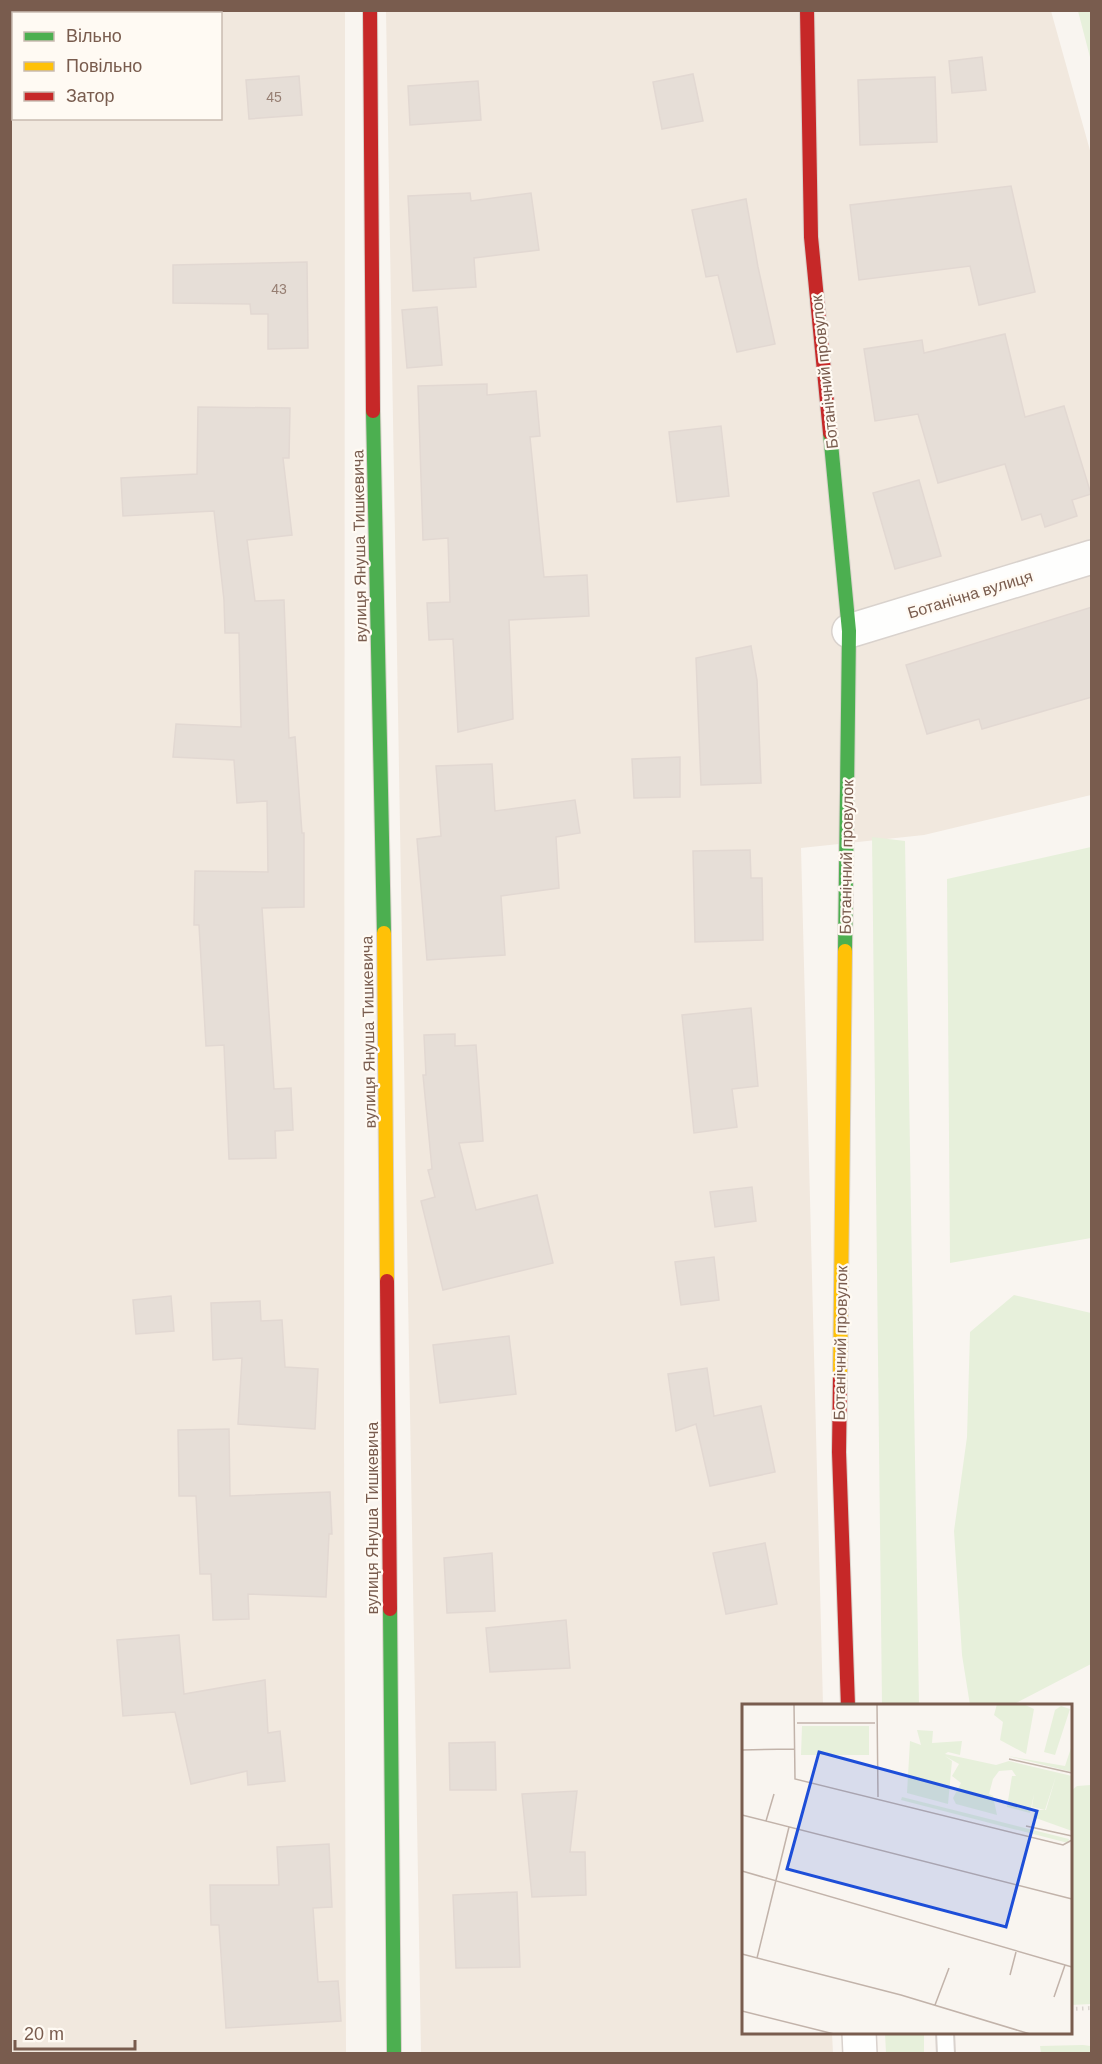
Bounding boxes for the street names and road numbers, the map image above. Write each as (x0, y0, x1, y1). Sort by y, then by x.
street label: Ботанічний провулок (808, 293, 841, 450)
street label: вулиця Януша Тишкевича (349, 450, 370, 642)
street label: Ботанічна вулиця (906, 567, 1035, 622)
street label: Ботанічний провулок (837, 779, 856, 934)
street label: вулиця Януша Тишкевича (358, 936, 379, 1128)
street label: Ботанічний провулок (831, 1265, 850, 1420)
street label: вулиця Януша Тишкевича (364, 1422, 381, 1614)

